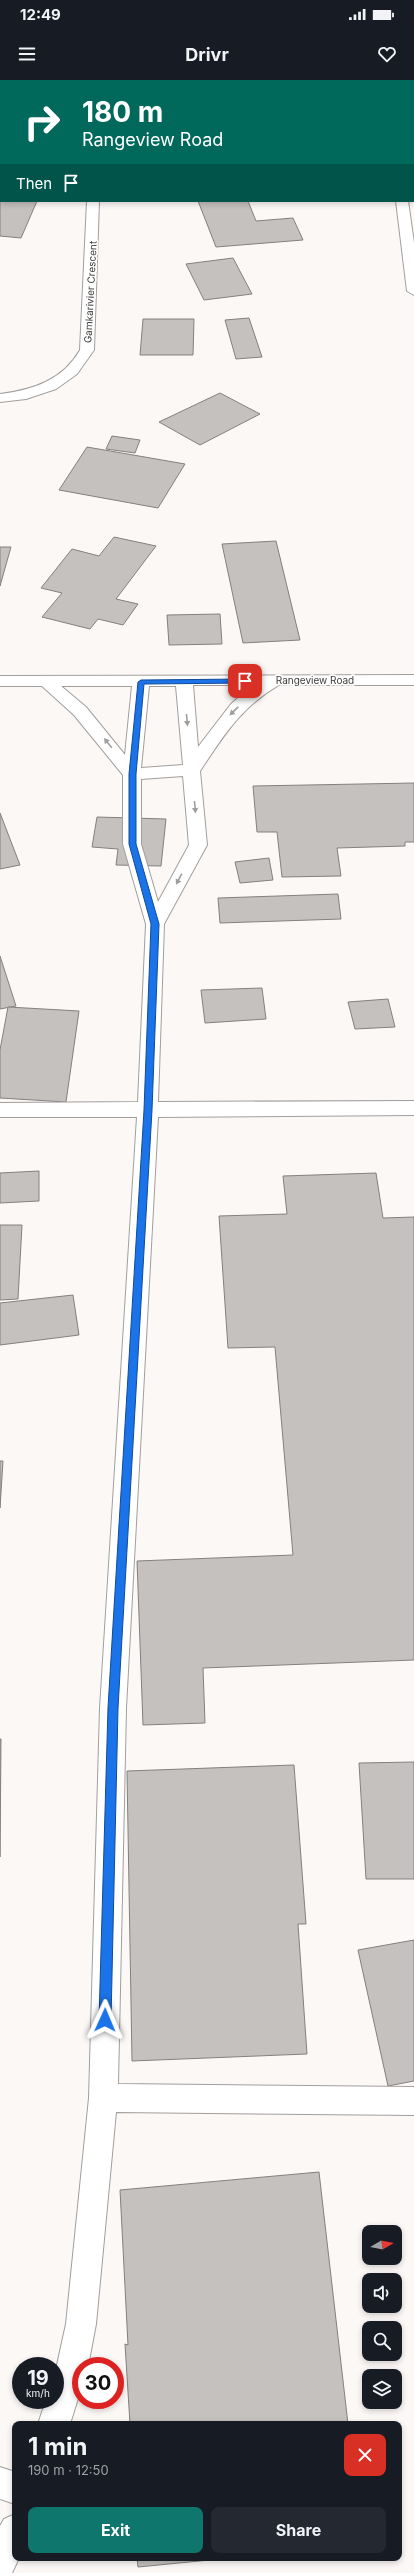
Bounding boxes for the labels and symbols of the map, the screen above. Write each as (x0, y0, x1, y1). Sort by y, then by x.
street label: Gamkarivier Crescent (81, 240, 99, 343)
pin (228, 664, 262, 698)
street label: Rangeview Road (276, 674, 354, 686)
one-way arrow (229, 706, 239, 716)
one-way arrow (184, 714, 191, 726)
one-way arrow (104, 738, 113, 748)
one-way arrow (191, 801, 198, 813)
one-way arrow (176, 873, 183, 885)
position arrow (84, 1999, 126, 2041)
north arrow (362, 2225, 402, 2265)
speed limit sign: 30 (72, 2357, 124, 2409)

